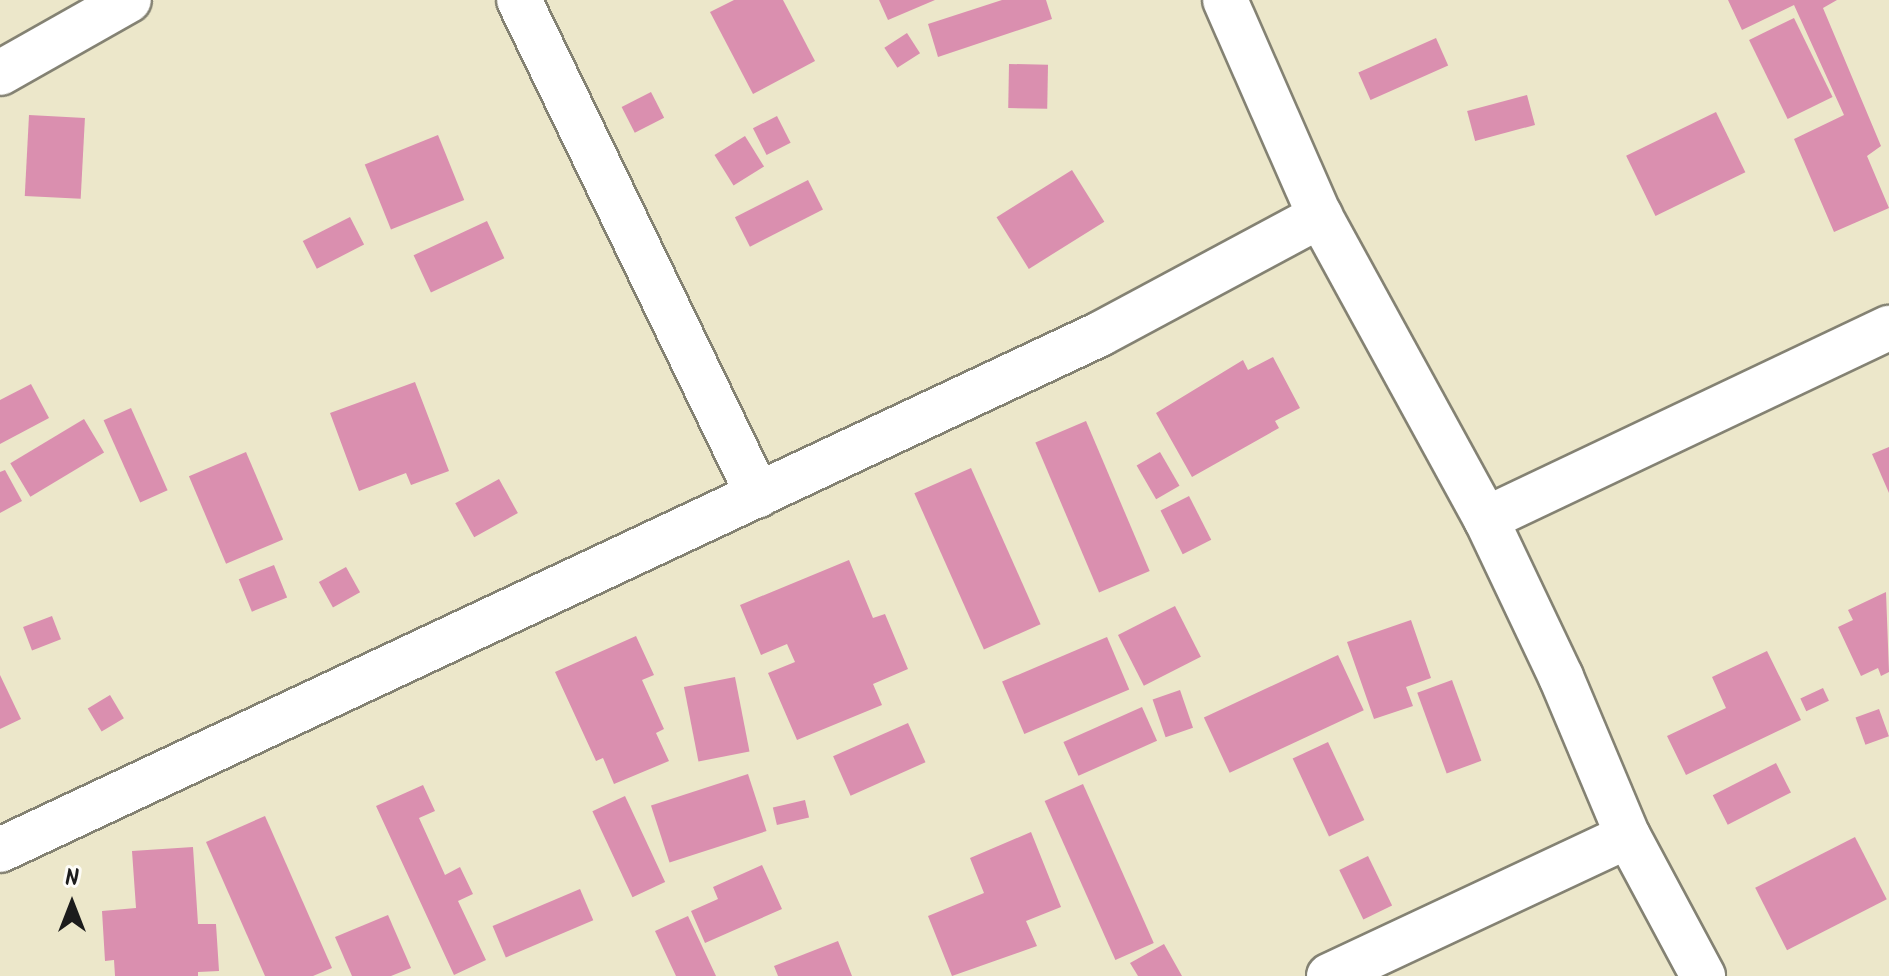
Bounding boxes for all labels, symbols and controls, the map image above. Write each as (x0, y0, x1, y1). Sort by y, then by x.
text: N (65, 862, 79, 897)
north arrow (32, 864, 112, 944)

